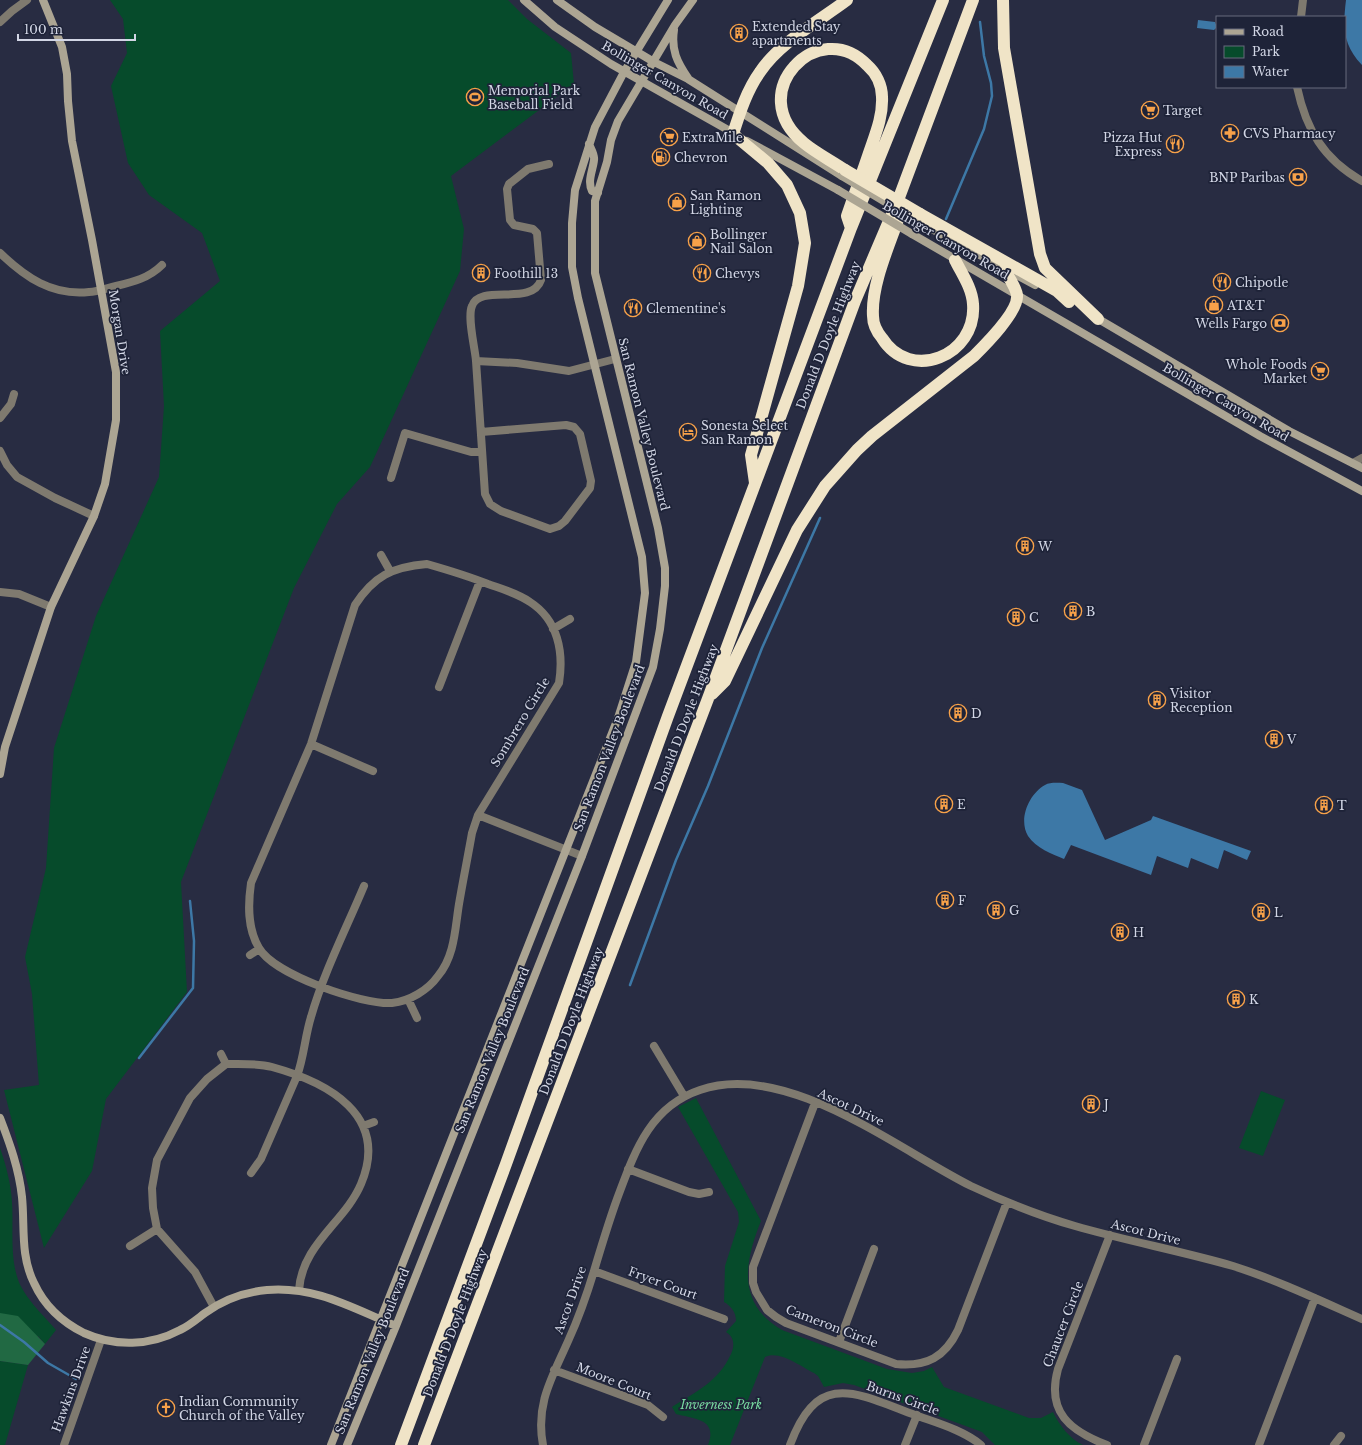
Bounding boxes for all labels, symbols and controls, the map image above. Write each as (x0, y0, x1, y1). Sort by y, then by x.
scale bar (18, 16, 135, 42)
legend (1216, 16, 1346, 88)
place label: Extended Stay apartments (752, 19, 841, 48)
text: 100 m (24, 22, 63, 37)
building icon: Extended Stay apartments (729, 23, 749, 43)
text: Road (1252, 24, 1284, 39)
street label: Bollinger Canyon Road (599, 38, 731, 122)
text: Park (1252, 44, 1280, 59)
text: Water (1251, 64, 1289, 79)
place label: Memorial Park Baseball Field (488, 83, 581, 112)
sports icon: Memorial Park Baseball Field (465, 87, 485, 107)
supermarket icon: Target (1140, 100, 1160, 120)
place label: Target (1163, 103, 1203, 118)
pharmacy icon: CVS Pharmacy (1220, 123, 1240, 143)
place label: CVS Pharmacy (1243, 126, 1336, 141)
supermarket icon: ExtraMile (659, 127, 679, 147)
place label: ExtraMile (682, 130, 743, 145)
place label: Pizza Hut Express (1103, 130, 1162, 159)
restaurant icon: Pizza Hut Express (1165, 134, 1185, 154)
fuel station icon: Chevron (651, 147, 671, 167)
place label: Chevron (674, 150, 728, 165)
bank icon: BNP Paribas (1288, 167, 1308, 187)
place label: BNP Paribas (1209, 170, 1285, 185)
place label: San Ramon Lighting (690, 188, 761, 217)
shop icon: San Ramon Lighting (667, 192, 687, 212)
street label: Bollinger Canyon Road (880, 198, 1012, 282)
place label: Bollinger Nail Salon (710, 227, 773, 256)
shop icon: Bollinger Nail Salon (687, 231, 707, 251)
street label: Donald D Doyle Highway (793, 259, 863, 411)
building icon: Foothill 13 (471, 263, 491, 283)
restaurant icon: Chevys (692, 263, 712, 283)
place label: Foothill 13 (494, 266, 558, 281)
place label: Chevys (715, 266, 760, 281)
restaurant icon: Chipotle (1212, 272, 1232, 292)
place label: Chipotle (1235, 275, 1288, 290)
street label: Morgan Drive (106, 288, 134, 376)
shop icon: AT&T (1204, 295, 1224, 315)
restaurant icon: Clementine's (623, 298, 643, 318)
place label: AT&T (1226, 298, 1265, 313)
place label: Clementine's (646, 301, 726, 316)
bank icon: Wells Fargo (1270, 313, 1290, 333)
place label: Wells Fargo (1194, 316, 1267, 331)
street label: San Ramon Valley Boulevard (615, 336, 673, 512)
place label: Whole Foods Market (1225, 357, 1307, 386)
street label: Bollinger Canyon Road (1160, 360, 1292, 444)
supermarket icon: Whole Foods Market (1310, 361, 1330, 381)
place label: Sonesta Select San Ramon (701, 418, 789, 447)
hotel icon: Sonesta Select San Ramon (678, 422, 698, 442)
building icon: W (1015, 536, 1035, 556)
place label: W (1037, 539, 1053, 554)
building icon: B (1063, 601, 1083, 621)
place label: B (1086, 604, 1095, 619)
building icon: C (1006, 607, 1026, 627)
place label: C (1029, 610, 1039, 625)
street label: Donald D Doyle Highway (651, 642, 721, 794)
street label: San Ramon Valley Boulevard (570, 662, 648, 834)
street label: Sombrero Circle (487, 674, 553, 770)
place label: Visitor Reception (1169, 686, 1232, 715)
building icon: Visitor Reception (1147, 690, 1167, 710)
building icon: D (948, 703, 968, 723)
place label: D (971, 706, 982, 721)
building icon: V (1264, 729, 1284, 749)
place label: V (1286, 732, 1297, 747)
building icon: E (934, 794, 954, 814)
building icon: T (1314, 795, 1334, 815)
place label: E (957, 797, 966, 812)
place label: T (1337, 798, 1347, 813)
building icon: F (935, 890, 955, 910)
place label: F (958, 893, 966, 908)
building icon: G (986, 900, 1006, 920)
building icon: L (1251, 902, 1271, 922)
place label: G (1009, 903, 1020, 918)
place label: L (1274, 905, 1283, 920)
building icon: H (1110, 922, 1130, 942)
place label: H (1133, 925, 1144, 940)
street label: Donald D Doyle Highway (536, 945, 606, 1097)
street label: San Ramon Valley Boulevard (452, 965, 532, 1135)
building icon: K (1226, 989, 1246, 1009)
place label: K (1249, 992, 1259, 1007)
street label: Ascot Drive (815, 1085, 887, 1129)
building icon: J (1081, 1094, 1101, 1114)
place label: J (1102, 1097, 1109, 1112)
street label: Ascot Drive (1109, 1216, 1183, 1248)
street label: Donald D Doyle Highway (420, 1247, 490, 1399)
street label: Ascot Drive (550, 1264, 589, 1337)
street label: Fryer Court (626, 1264, 700, 1303)
street label: San Ramon Valley Boulevard (332, 1266, 412, 1436)
street label: Chaucer Circle (1040, 1279, 1086, 1369)
street label: Cameron Circle (784, 1301, 880, 1351)
street label: Hawkins Drive (48, 1344, 94, 1434)
street label: Moore Court (574, 1359, 654, 1403)
street label: Burns Circle (864, 1378, 942, 1418)
place label: Indian Community Church of the Valley (179, 1394, 305, 1423)
park label: Inverness Park (679, 1397, 762, 1412)
church icon: Indian Community Church of the Valley (156, 1398, 176, 1418)

